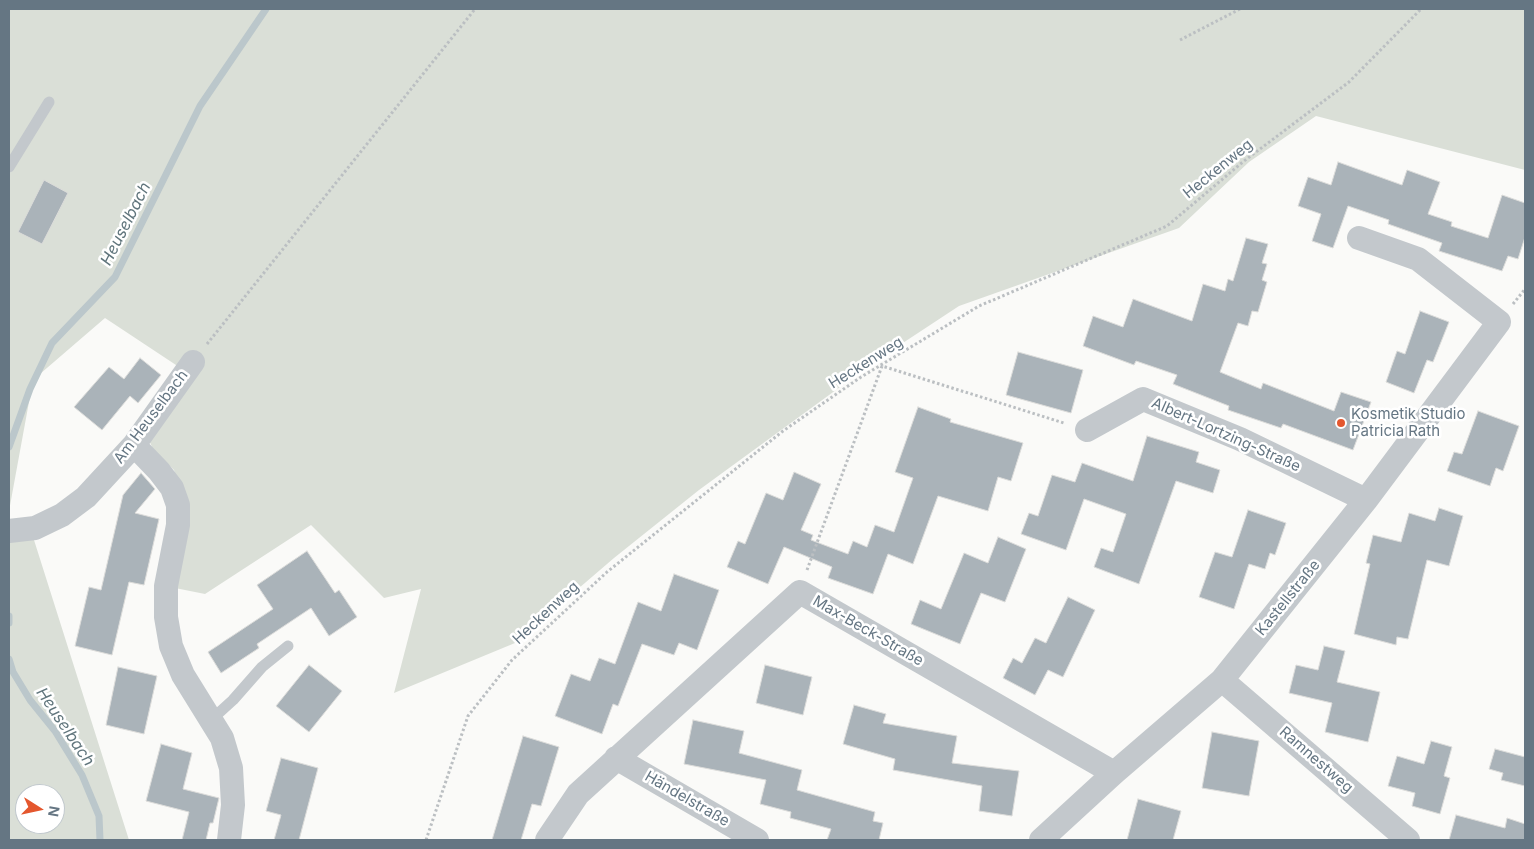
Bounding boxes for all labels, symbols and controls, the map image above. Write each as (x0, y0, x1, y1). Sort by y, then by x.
street label: Heckenweg (1180, 136, 1256, 202)
water label: Heuselbach (97, 179, 155, 269)
street label: Heckenweg (826, 333, 906, 393)
street label: Am Heuselbach (110, 367, 192, 467)
street label: Albert-Lortzing-Straße (1149, 394, 1303, 476)
place label: Kosmetik Studio Patricia Rath (1351, 405, 1465, 440)
marker: Kosmetik Studio Patricia Rath (1335, 417, 1347, 429)
street label: Kastellstraße (1252, 557, 1324, 639)
street label: Heckenweg (509, 578, 583, 648)
street label: Max-Beck-Straße (809, 592, 927, 670)
water label: Heuselbach (32, 684, 98, 770)
street label: Ramnestweg (1275, 723, 1357, 797)
street label: Händelstraße (641, 767, 733, 831)
north arrow (15, 784, 65, 834)
text: N (45, 805, 64, 818)

